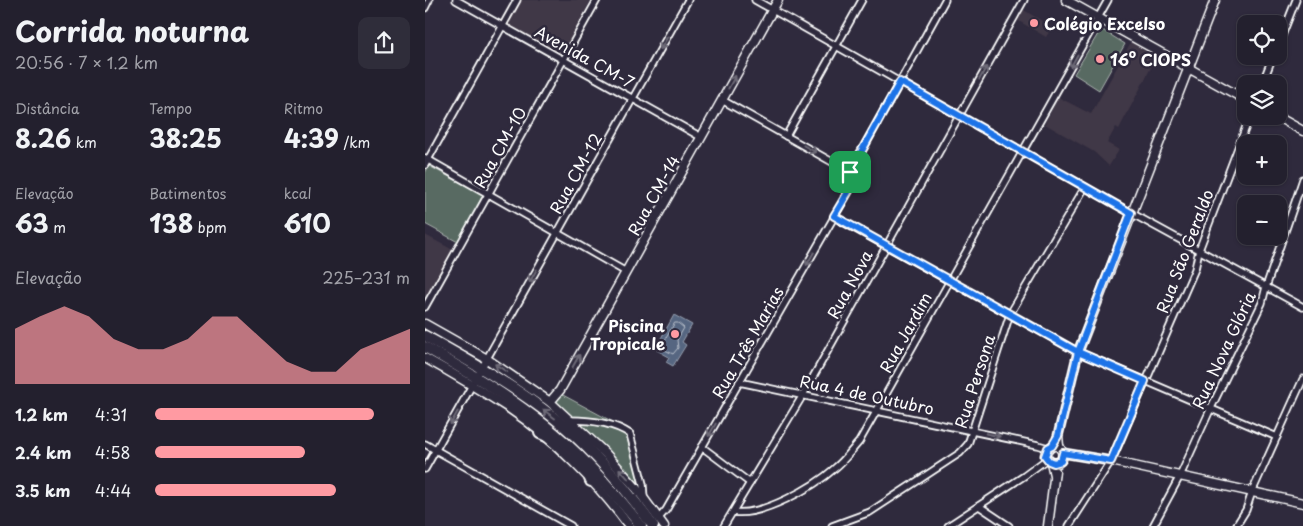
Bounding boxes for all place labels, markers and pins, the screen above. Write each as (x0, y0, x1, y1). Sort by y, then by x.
place label: Colégio Excelso (1044, 11, 1165, 35)
marker: Colégio Excelso (1028, 17, 1040, 29)
place label: 16º CIOPS (1110, 47, 1191, 71)
marker: 16º CIOPS (1094, 53, 1106, 65)
pin (829, 151, 871, 193)
place label: Piscina Tropicale (590, 313, 665, 355)
marker: Piscina Tropicale (669, 328, 681, 340)

